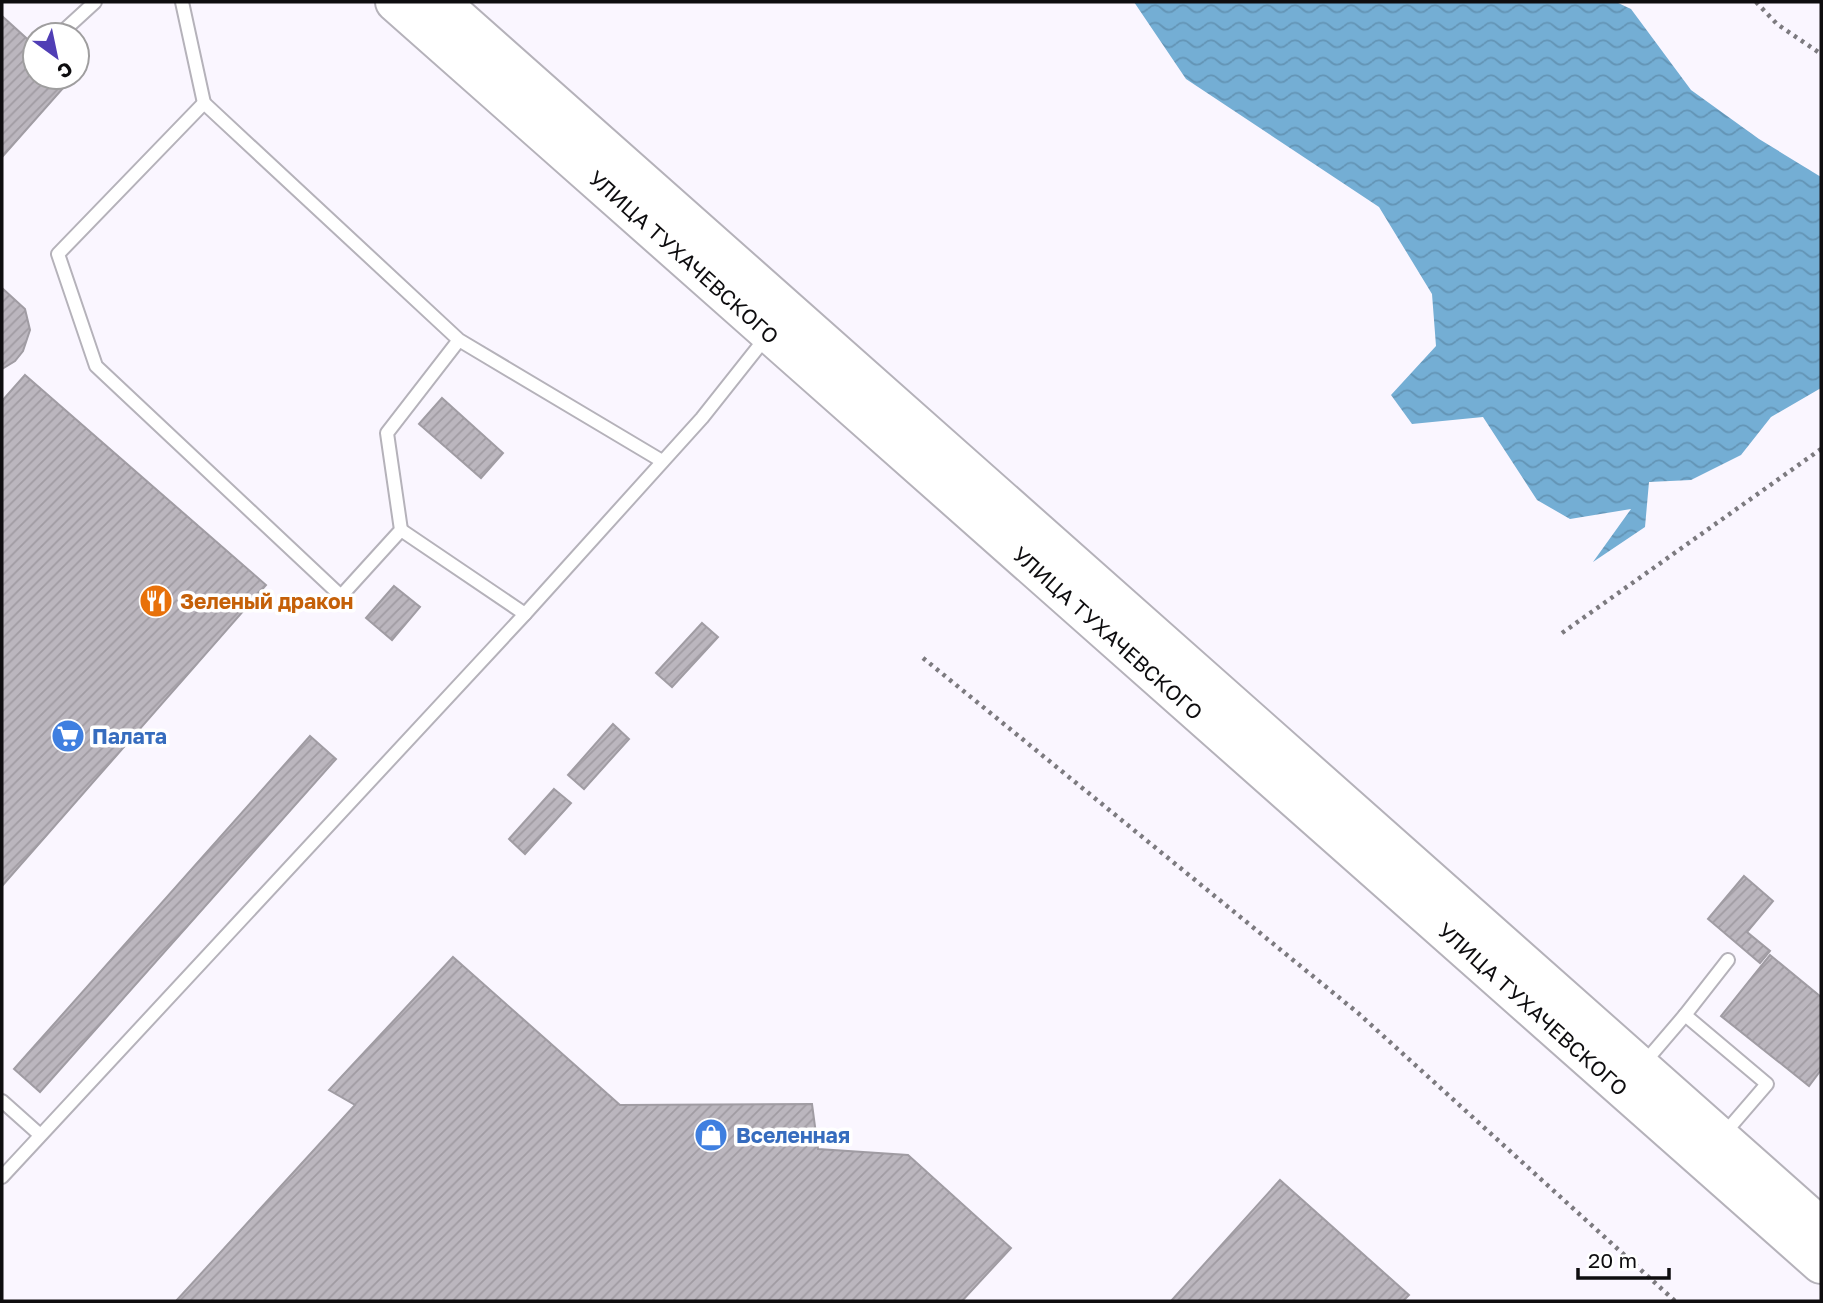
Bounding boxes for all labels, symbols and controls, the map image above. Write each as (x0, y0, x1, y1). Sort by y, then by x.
north arrow (21, 21, 91, 91)
text: С (54, 57, 77, 84)
street label: УЛИЦА ТУХАЧЕВСКОГО (584, 165, 784, 349)
street label: УЛИЦА ТУХАЧЕВСКОГО (1008, 541, 1208, 725)
restaurant icon: Зеленый дракон (137, 582, 175, 620)
place label: Зеленый дракон (180, 588, 353, 614)
supermarket icon: Палата (49, 717, 87, 755)
place label: Палата (92, 723, 167, 749)
street label: УЛИЦА ТУХАЧЕВСКОГО (1433, 917, 1633, 1101)
shop icon: Вселенная (692, 1116, 730, 1154)
place label: Вселенная (736, 1122, 850, 1148)
scale bar (1578, 1236, 1669, 1280)
text: 20 m (1588, 1247, 1637, 1273)

